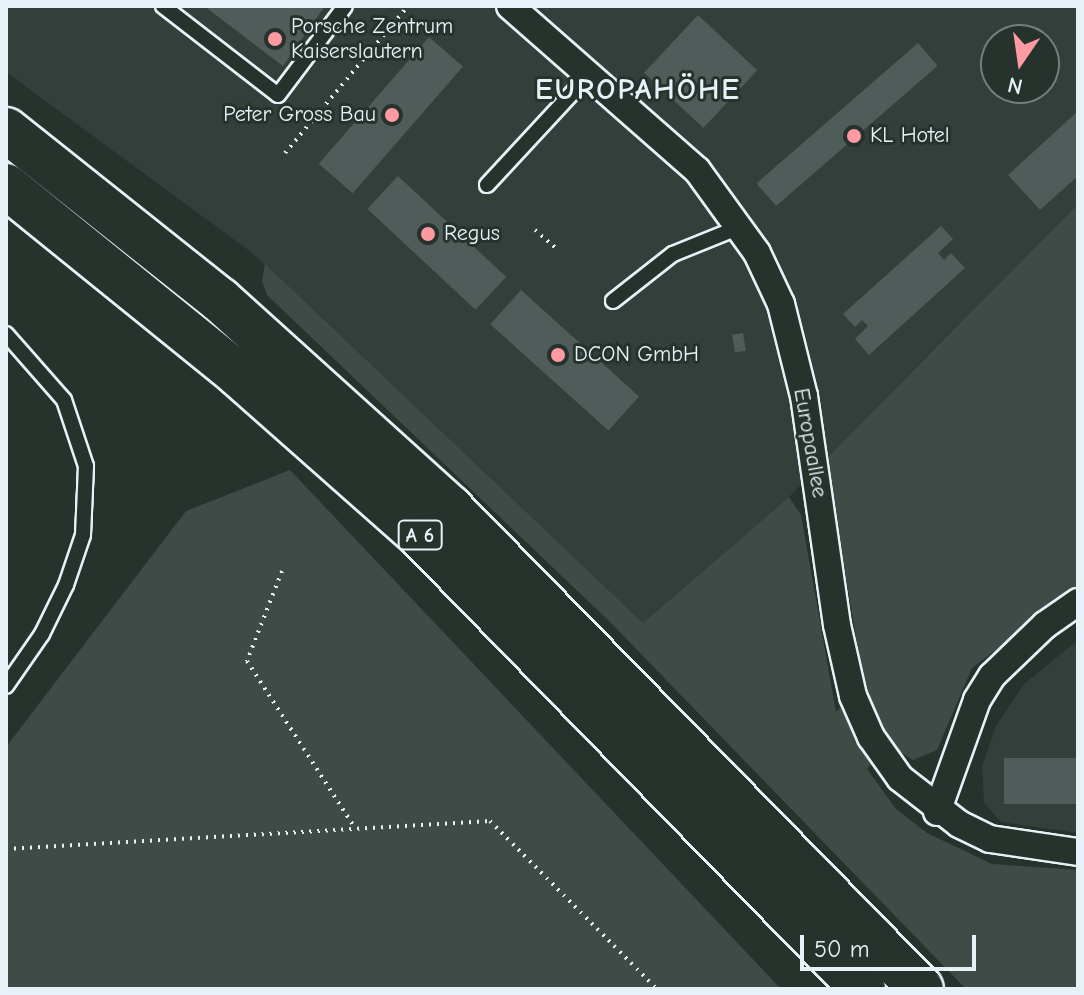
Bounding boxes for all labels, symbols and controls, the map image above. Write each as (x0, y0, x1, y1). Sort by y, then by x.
place label: Porsche Zentrum Kaiserslautern (291, 13, 453, 64)
north arrow (980, 24, 1060, 104)
marker: Porsche Zentrum Kaiserslautern (266, 30, 284, 48)
text: N (1005, 71, 1025, 100)
district label: EUROPAHÖHE (535, 72, 741, 108)
place label: Peter Gross Bau (223, 102, 376, 128)
marker: Peter Gross Bau (383, 106, 401, 124)
place label: KL Hotel (870, 123, 950, 149)
marker: KL Hotel (845, 127, 863, 145)
place label: Regus (444, 221, 500, 247)
marker: Regus (419, 225, 437, 243)
place label: DCON GmbH (574, 342, 699, 368)
marker: DCON GmbH (549, 346, 567, 364)
street label: Europaallee (787, 386, 833, 500)
road number: A 6 (396, 519, 444, 551)
scale bar (804, 919, 980, 969)
text: 50 m (814, 935, 870, 963)

